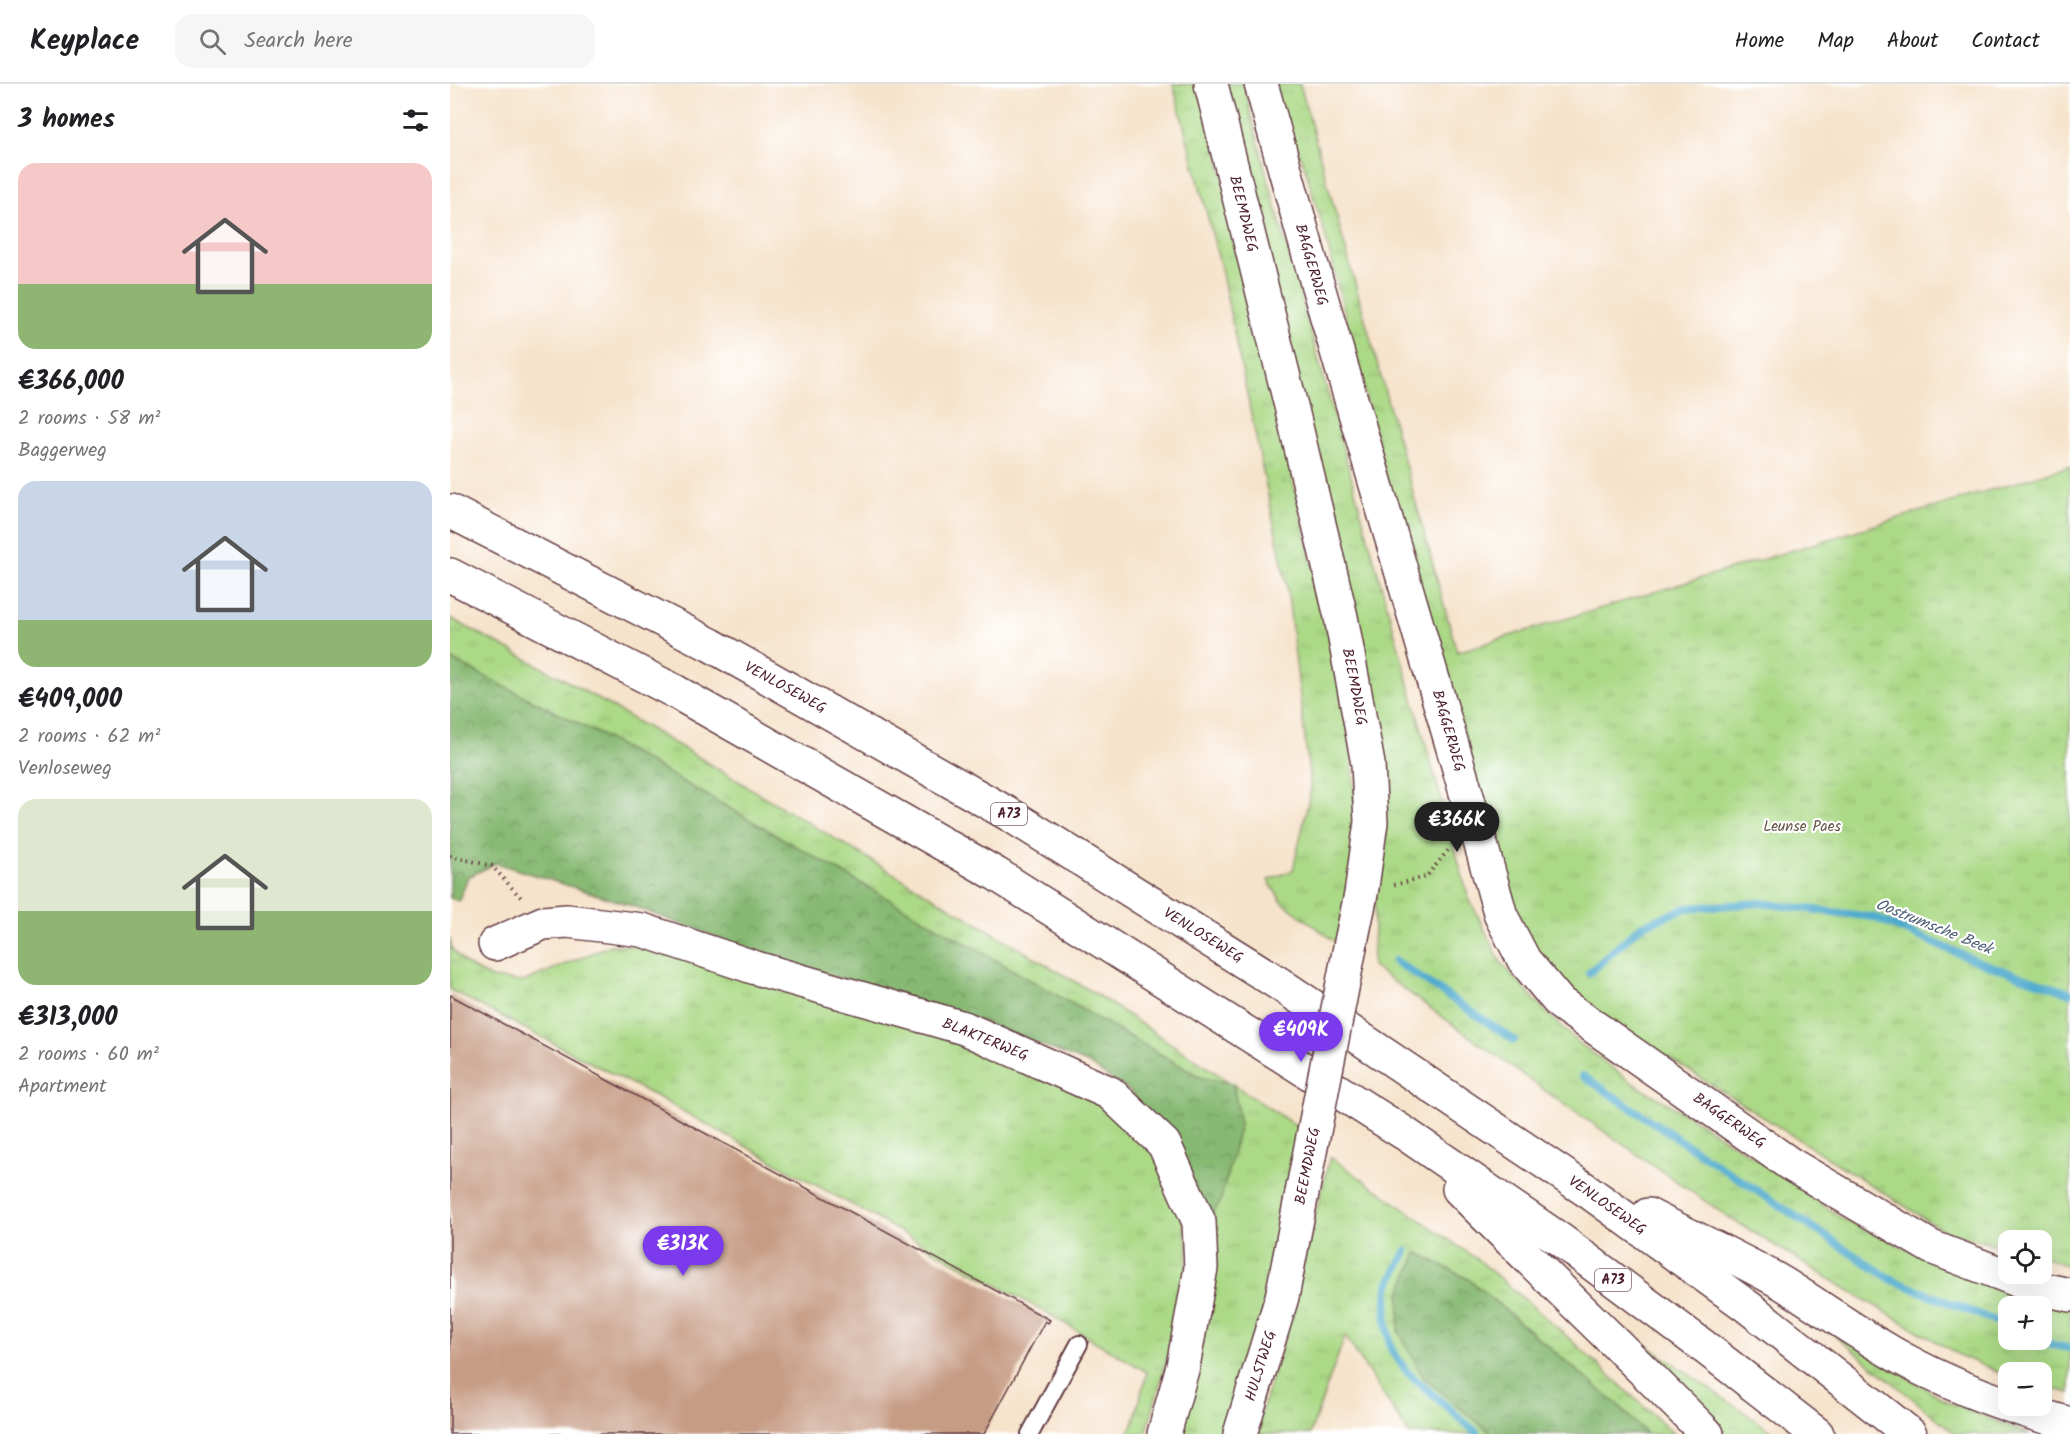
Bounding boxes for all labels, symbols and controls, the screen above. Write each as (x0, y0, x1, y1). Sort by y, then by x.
search box (175, 14, 595, 68)
text: Keyplace (30, 19, 139, 64)
text: Search here (244, 24, 353, 59)
icon: search (196, 25, 229, 58)
text: Home (1735, 25, 1784, 58)
text: Map (1817, 25, 1854, 58)
text: About (1887, 25, 1938, 58)
text: Contact (1971, 25, 2040, 58)
text: 3 homes (18, 99, 115, 141)
icon: filters (399, 104, 432, 137)
street label: BEEMDWEG (1222, 173, 1264, 255)
icon: home (171, 202, 279, 310)
street label: BAGGERWEG (1288, 221, 1334, 309)
text: €366,000 (18, 361, 124, 403)
text: 2 rooms · 58 m² (18, 403, 160, 435)
text: Baggerweg (18, 435, 107, 467)
icon: home (171, 520, 279, 628)
street label: BEEMDWEG (1335, 646, 1373, 728)
street label: VENLOSEWEG (740, 656, 830, 720)
text: €409,000 (18, 679, 122, 721)
street label: BAGGERWEG (1425, 687, 1471, 775)
text: 2 rooms · 62 m² (18, 721, 160, 753)
text: Venloseweg (18, 753, 112, 785)
pin: €366K (1415, 802, 1499, 853)
road number: A73 (991, 803, 1027, 825)
text: €366K (1428, 805, 1486, 837)
park label: Leunse Paes (1763, 815, 1841, 839)
icon: home (171, 838, 279, 946)
water label: Oostrumsche Beek (1872, 892, 1998, 963)
street label: VENLOSEWEG (1158, 902, 1248, 970)
text: €313,000 (18, 997, 118, 1039)
street label: BLAKTERWEG (938, 1012, 1032, 1068)
pin: €409K (1259, 1012, 1343, 1063)
text: €409K (1273, 1015, 1329, 1047)
text: 2 rooms · 60 m² (18, 1039, 159, 1071)
text: Apartment (18, 1071, 107, 1103)
street label: BAGGERWEG (1688, 1087, 1770, 1155)
street label: BEEMDWEG (1289, 1125, 1327, 1207)
street label: VENLOSEWEG (1563, 1170, 1651, 1242)
pin: €313K (641, 1226, 725, 1277)
text: €313K (657, 1229, 709, 1261)
map controls (1998, 1230, 2052, 1416)
button: locate (1998, 1230, 2052, 1284)
road number: A73 (1595, 1269, 1631, 1291)
button: + (1998, 1296, 2052, 1350)
street label: HULSTWEG (1239, 1328, 1283, 1404)
button: − (1998, 1362, 2052, 1416)

